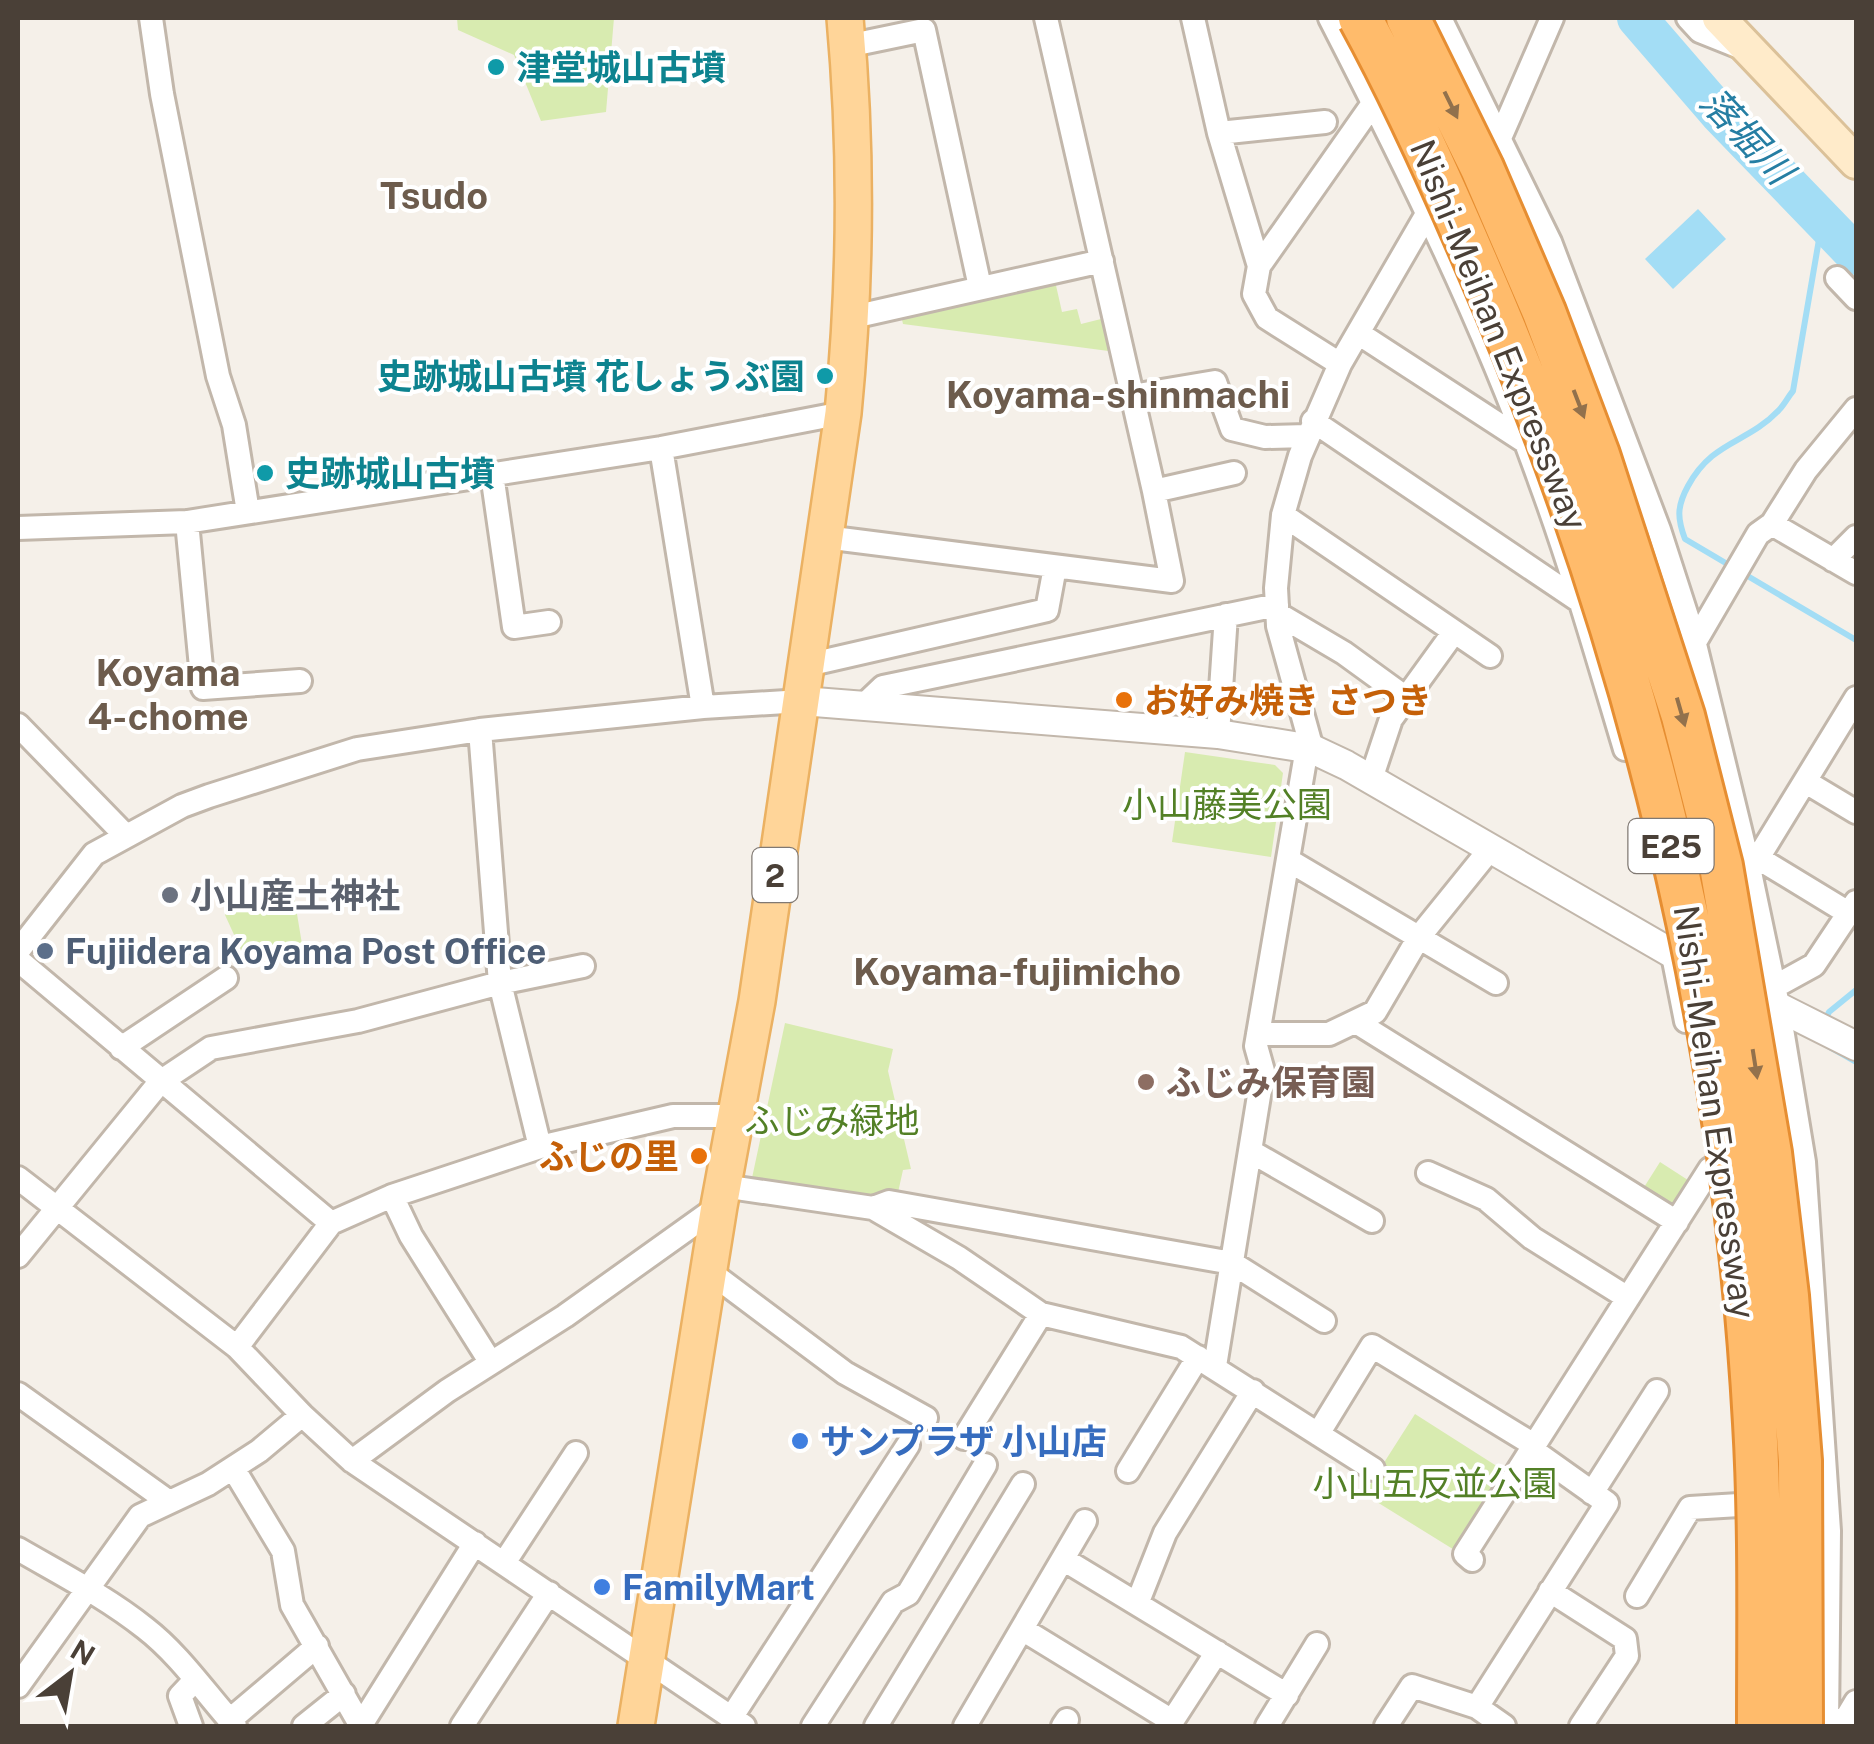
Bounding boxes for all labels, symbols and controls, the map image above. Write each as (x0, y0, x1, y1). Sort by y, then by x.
place label: 津堂城山古墳 (516, 47, 726, 88)
marker: 津堂城山古墳 (485, 56, 507, 78)
water label: 落堀川 (1692, 79, 1805, 196)
one-way arrow (1443, 91, 1460, 120)
street label: Nishi-Meihan Expressway (1402, 134, 1596, 536)
district label: Tsudo (380, 173, 488, 218)
place label: 史跡城山古墳 花しょうぶ園 (377, 356, 805, 397)
marker: 史跡城山古墳 花しょうぶ園 (814, 365, 836, 387)
district label: Koyama-shinmachi (946, 372, 1290, 417)
one-way arrow (1571, 389, 1587, 419)
place label: 史跡城山古墳 (285, 453, 495, 494)
marker: 史跡城山古墳 (254, 462, 276, 484)
district label: Koyama 4-chome (87, 650, 249, 739)
place label: お好み焼き さつき (1144, 680, 1432, 721)
marker: お好み焼き さつき (1113, 689, 1135, 711)
one-way arrow (1674, 697, 1689, 728)
park label: 小山藤美公園 (1122, 784, 1332, 825)
road number: E25 (1628, 819, 1714, 873)
road number: 2 (752, 848, 798, 902)
place label: 小山産土神社 (190, 875, 400, 916)
marker: 小山産土神社 (159, 884, 181, 906)
street label: Nishi-Meihan Expressway (1666, 903, 1764, 1321)
place label: Fujiidera Koyama Post Office (65, 931, 546, 972)
marker: Fujiidera Koyama Post Office (34, 940, 56, 962)
district label: Koyama-fujimicho (853, 949, 1181, 994)
one-way arrow (1748, 1049, 1763, 1080)
place label: ふじみ保育園 (1166, 1062, 1376, 1103)
marker: ふじみ保育園 (1135, 1071, 1157, 1093)
park label: ふじみ緑地 (744, 1100, 920, 1141)
place label: ふじの里 (539, 1136, 679, 1177)
marker: ふじの里 (688, 1145, 710, 1167)
place label: サンプラザ 小山店 (820, 1421, 1107, 1462)
marker: サンプラザ 小山店 (789, 1430, 811, 1452)
park label: 小山五反並公園 (1312, 1463, 1558, 1504)
place label: FamilyMart (622, 1567, 815, 1608)
marker: FamilyMart (591, 1576, 613, 1598)
north arrow (20, 1624, 120, 1724)
text: N (65, 1632, 101, 1672)

